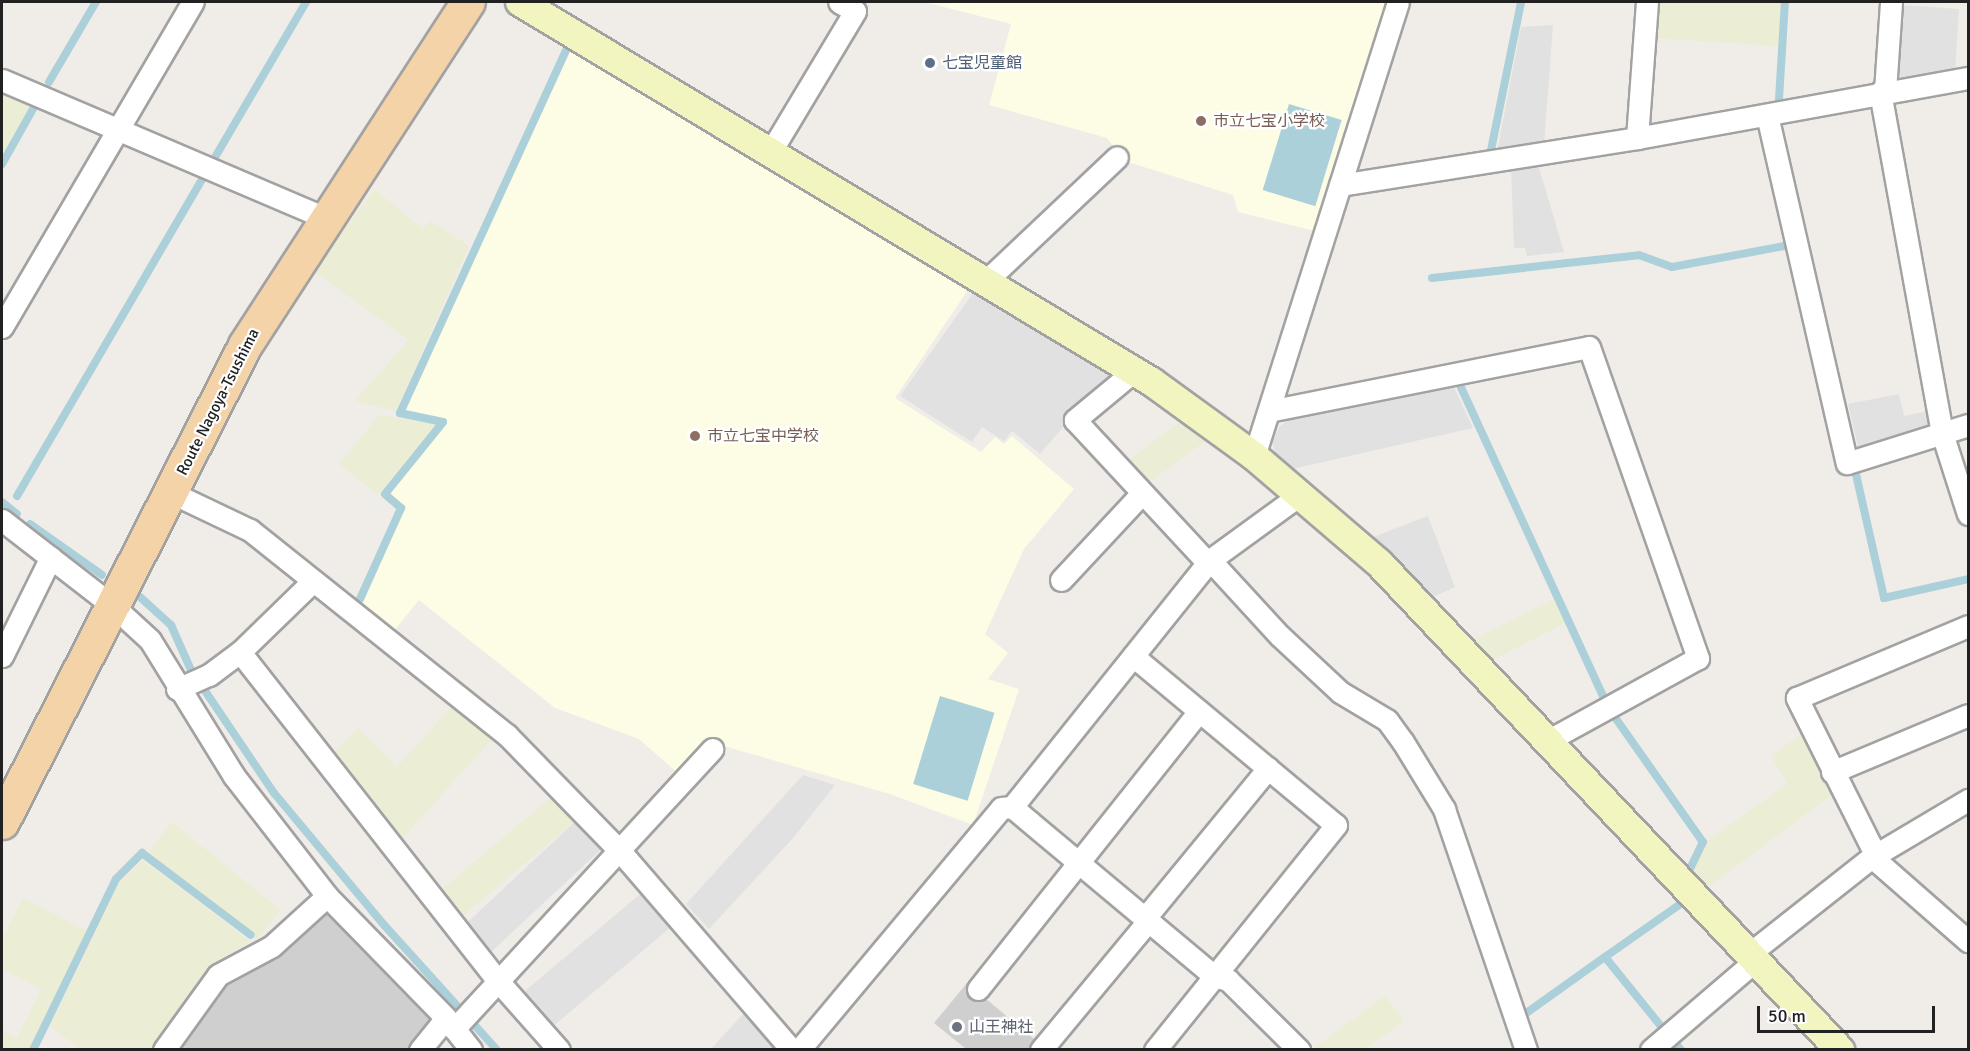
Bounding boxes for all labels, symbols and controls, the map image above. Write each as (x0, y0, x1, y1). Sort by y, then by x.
place label: 七宝児童館 (942, 53, 1022, 73)
marker: 七宝児童館 (923, 56, 937, 70)
place label: 市立七宝小学校 (1213, 111, 1325, 131)
marker: 市立七宝小学校 (1194, 114, 1208, 128)
street label: Route Nagoya-Tsushima (173, 325, 263, 479)
place label: 市立七宝中学校 (707, 426, 819, 446)
marker: 市立七宝中学校 (688, 429, 702, 443)
scale bar (1760, 994, 1938, 1032)
text: 50 m (1768, 1005, 1806, 1027)
place label: 山王神社 (969, 1017, 1033, 1037)
marker: 山王神社 (950, 1020, 964, 1034)

